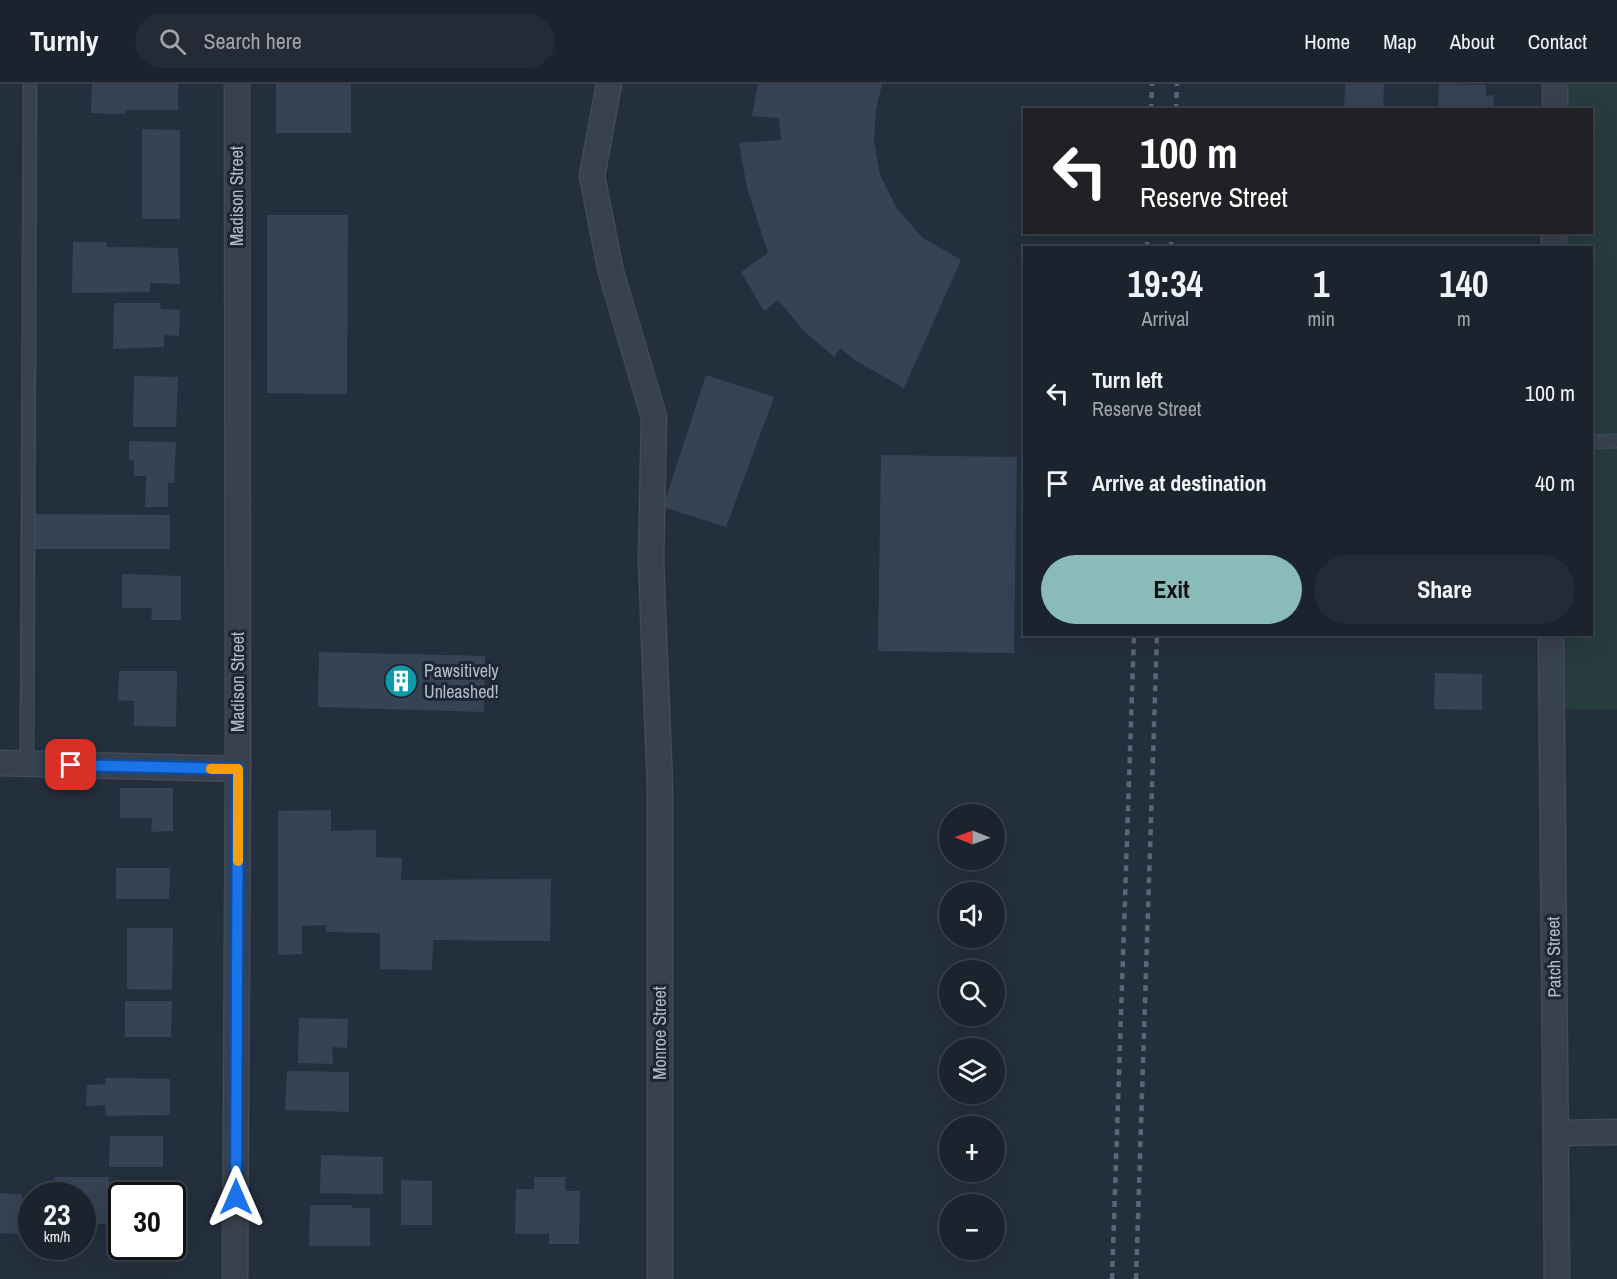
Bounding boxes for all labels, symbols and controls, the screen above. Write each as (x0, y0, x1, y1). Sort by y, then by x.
search box (135, 14, 555, 68)
text: Turnly (30, 22, 99, 60)
icon: search (156, 25, 189, 58)
text: Search here (204, 26, 302, 56)
text: Home (1304, 27, 1350, 56)
text: Map (1383, 27, 1417, 56)
text: About (1450, 27, 1495, 56)
text: Contact (1528, 27, 1587, 56)
text: 100 m (1140, 125, 1238, 181)
icon: left (1041, 132, 1119, 210)
street label: Madison Street (224, 146, 249, 246)
text: Reserve Street (1140, 179, 1288, 215)
text: 19:34 (1127, 260, 1203, 308)
text: 1 (1313, 260, 1329, 308)
text: 140 (1439, 260, 1489, 308)
text: Arrival (1142, 305, 1189, 332)
text: min (1307, 305, 1335, 332)
text: m (1457, 305, 1471, 332)
text: Turn left (1092, 365, 1163, 395)
icon: left (1041, 377, 1074, 410)
text: 100 m (1525, 378, 1575, 408)
text: Reserve Street (1092, 395, 1201, 422)
icon: arrive (1041, 467, 1074, 500)
text: Arrive at destination (1092, 468, 1266, 498)
text: 40 m (1535, 468, 1575, 498)
button: Exit (1041, 555, 1302, 624)
button: Share (1314, 555, 1575, 624)
street label: Madison Street (225, 632, 250, 732)
place label: Pawsitively Unleashed! (424, 658, 499, 704)
building icon: Pawsitively Unleashed! (383, 663, 419, 699)
pin (45, 739, 96, 790)
icon: arrive (54, 748, 87, 781)
north arrow (939, 804, 1005, 870)
map controls (939, 804, 1005, 1260)
button: sound (939, 882, 1005, 948)
street label: Patch Street (1540, 916, 1567, 998)
button: search (939, 960, 1005, 1026)
street label: Monroe Street (647, 986, 672, 1080)
button: layers (939, 1038, 1005, 1104)
button: + (939, 1116, 1005, 1182)
position arrow (204, 1165, 268, 1229)
speed limit sign: 30 (108, 1182, 186, 1260)
text: 23 (43, 1194, 71, 1234)
button: − (939, 1194, 1005, 1260)
text: km/h (44, 1226, 70, 1247)

